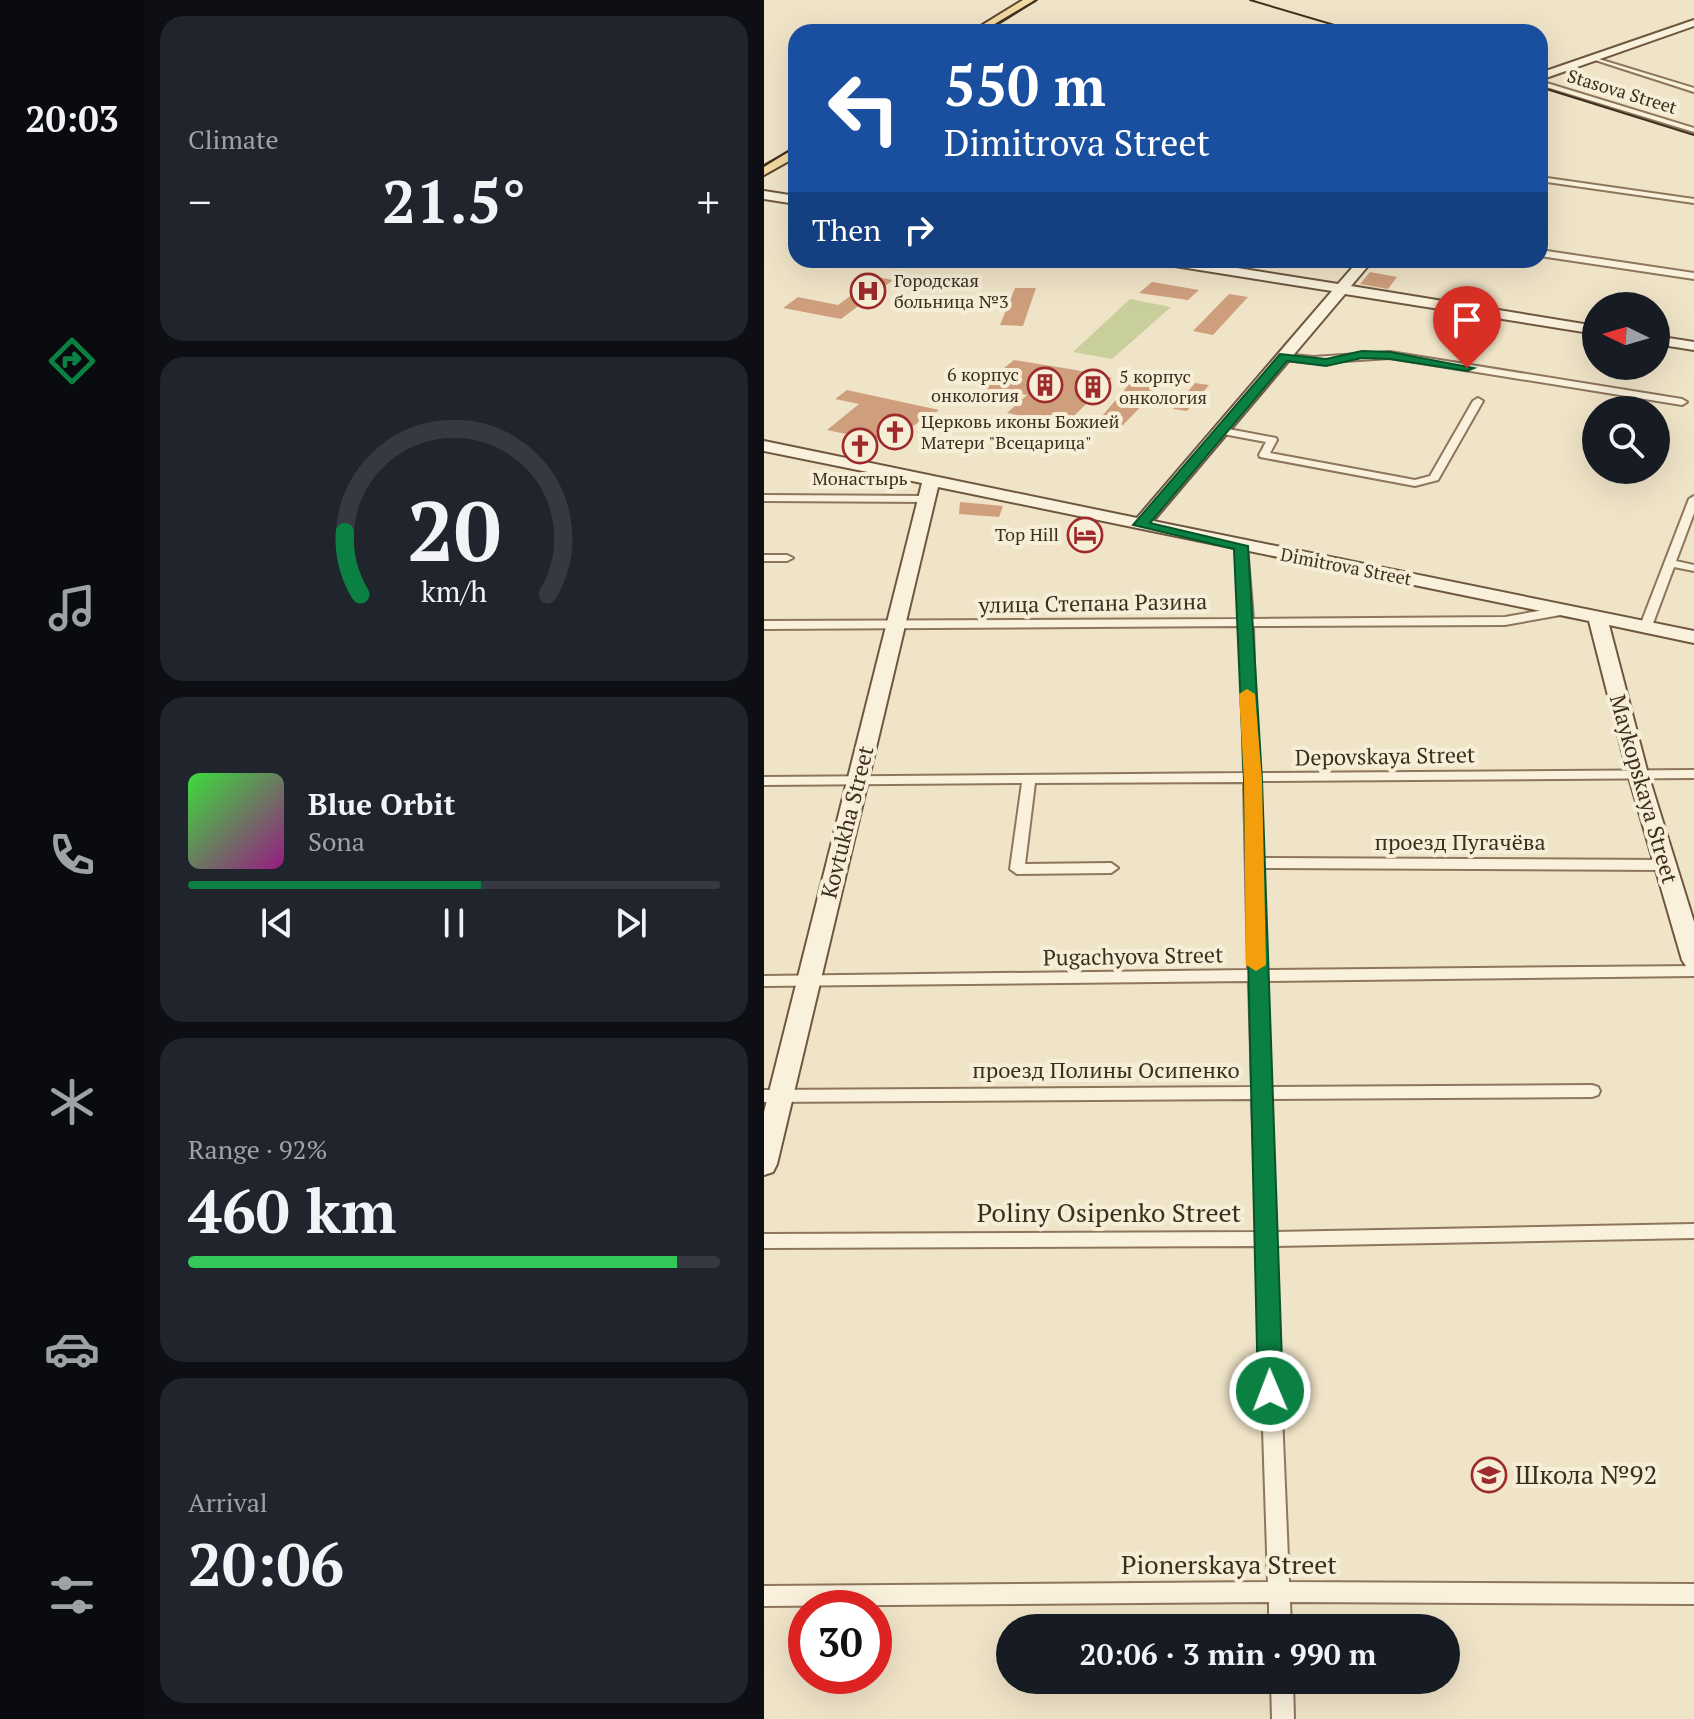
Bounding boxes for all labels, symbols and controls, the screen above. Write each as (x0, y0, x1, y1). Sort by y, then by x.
text: 550 m (944, 48, 1106, 122)
icon: left (812, 56, 916, 160)
street label: Stasova Street (1565, 63, 1680, 119)
text: 20:03 (25, 95, 119, 142)
text: Dimitrova Street (944, 119, 1210, 166)
text: Climate (188, 122, 279, 156)
text: 21.5° (382, 161, 526, 240)
text: − (188, 172, 211, 231)
text: + (697, 172, 720, 231)
icon: right (897, 208, 941, 252)
text: Then (812, 210, 881, 250)
place label: Городская больница №3 (894, 268, 1009, 313)
hospital icon: Городская больница №3 (849, 272, 887, 310)
pin (1433, 286, 1501, 368)
north arrow (1582, 292, 1670, 380)
map controls (1582, 292, 1670, 484)
icon: arrive (1445, 298, 1489, 342)
icon: directions (44, 333, 100, 389)
place label: 6 корпус онкология (931, 362, 1019, 407)
place label: 5 корпус онкология (1119, 364, 1207, 409)
building icon: 6 корпус онкология (1026, 366, 1064, 404)
building icon: 5 корпус онкология (1074, 368, 1112, 406)
button: search (1582, 396, 1670, 484)
place label: Церковь иконы Божией Матери "Всецарица" (921, 409, 1120, 454)
church icon: Церковь иконы Божией Матери "Всецарица" (876, 413, 914, 451)
church icon: Монастырь (841, 427, 879, 465)
place label: Монастырь (812, 466, 908, 490)
text: 20 (407, 474, 501, 584)
hotel icon: Top Hill (1066, 516, 1104, 554)
place label: Top Hill (995, 522, 1059, 546)
street label: Dimitrova Street (1279, 542, 1414, 591)
text: km/h (421, 572, 487, 610)
icon: music (44, 580, 100, 636)
street label: улица Степана Разина (977, 586, 1208, 619)
street label: Maykopskaya Street (1604, 691, 1685, 887)
street label: Depovskaya Street (1295, 739, 1475, 772)
street label: Kovtukha Street (814, 743, 879, 901)
text: Blue Orbit (308, 784, 455, 824)
text: Sona (308, 824, 365, 858)
icon: phone (44, 827, 100, 883)
street label: проезд Пугачёва (1374, 827, 1546, 856)
icon: previous (255, 901, 299, 945)
icon: pause (432, 901, 476, 945)
icon: next (609, 901, 653, 945)
street label: Pugachyova Street (1043, 939, 1223, 972)
street label: проезд Полины Осипенко (972, 1055, 1240, 1084)
icon: climate (44, 1074, 100, 1130)
text: Range · 92% (188, 1132, 327, 1166)
text: 460 km (188, 1171, 396, 1250)
street label: Poliny Osipenko Street (977, 1195, 1242, 1229)
icon: car (44, 1321, 100, 1377)
position arrow (1228, 1349, 1312, 1433)
school or university icon: Школа №92 (1470, 1456, 1508, 1494)
place label: Школа №92 (1515, 1457, 1657, 1491)
text: Arrival (188, 1485, 268, 1519)
text: 20:06 (188, 1524, 344, 1603)
street label: Pionerskaya Street (1121, 1547, 1337, 1581)
icon: filters (44, 1567, 100, 1623)
speed limit sign: 30 (788, 1590, 892, 1694)
text: 20:06 · 3 min · 990 m (1080, 1634, 1376, 1674)

